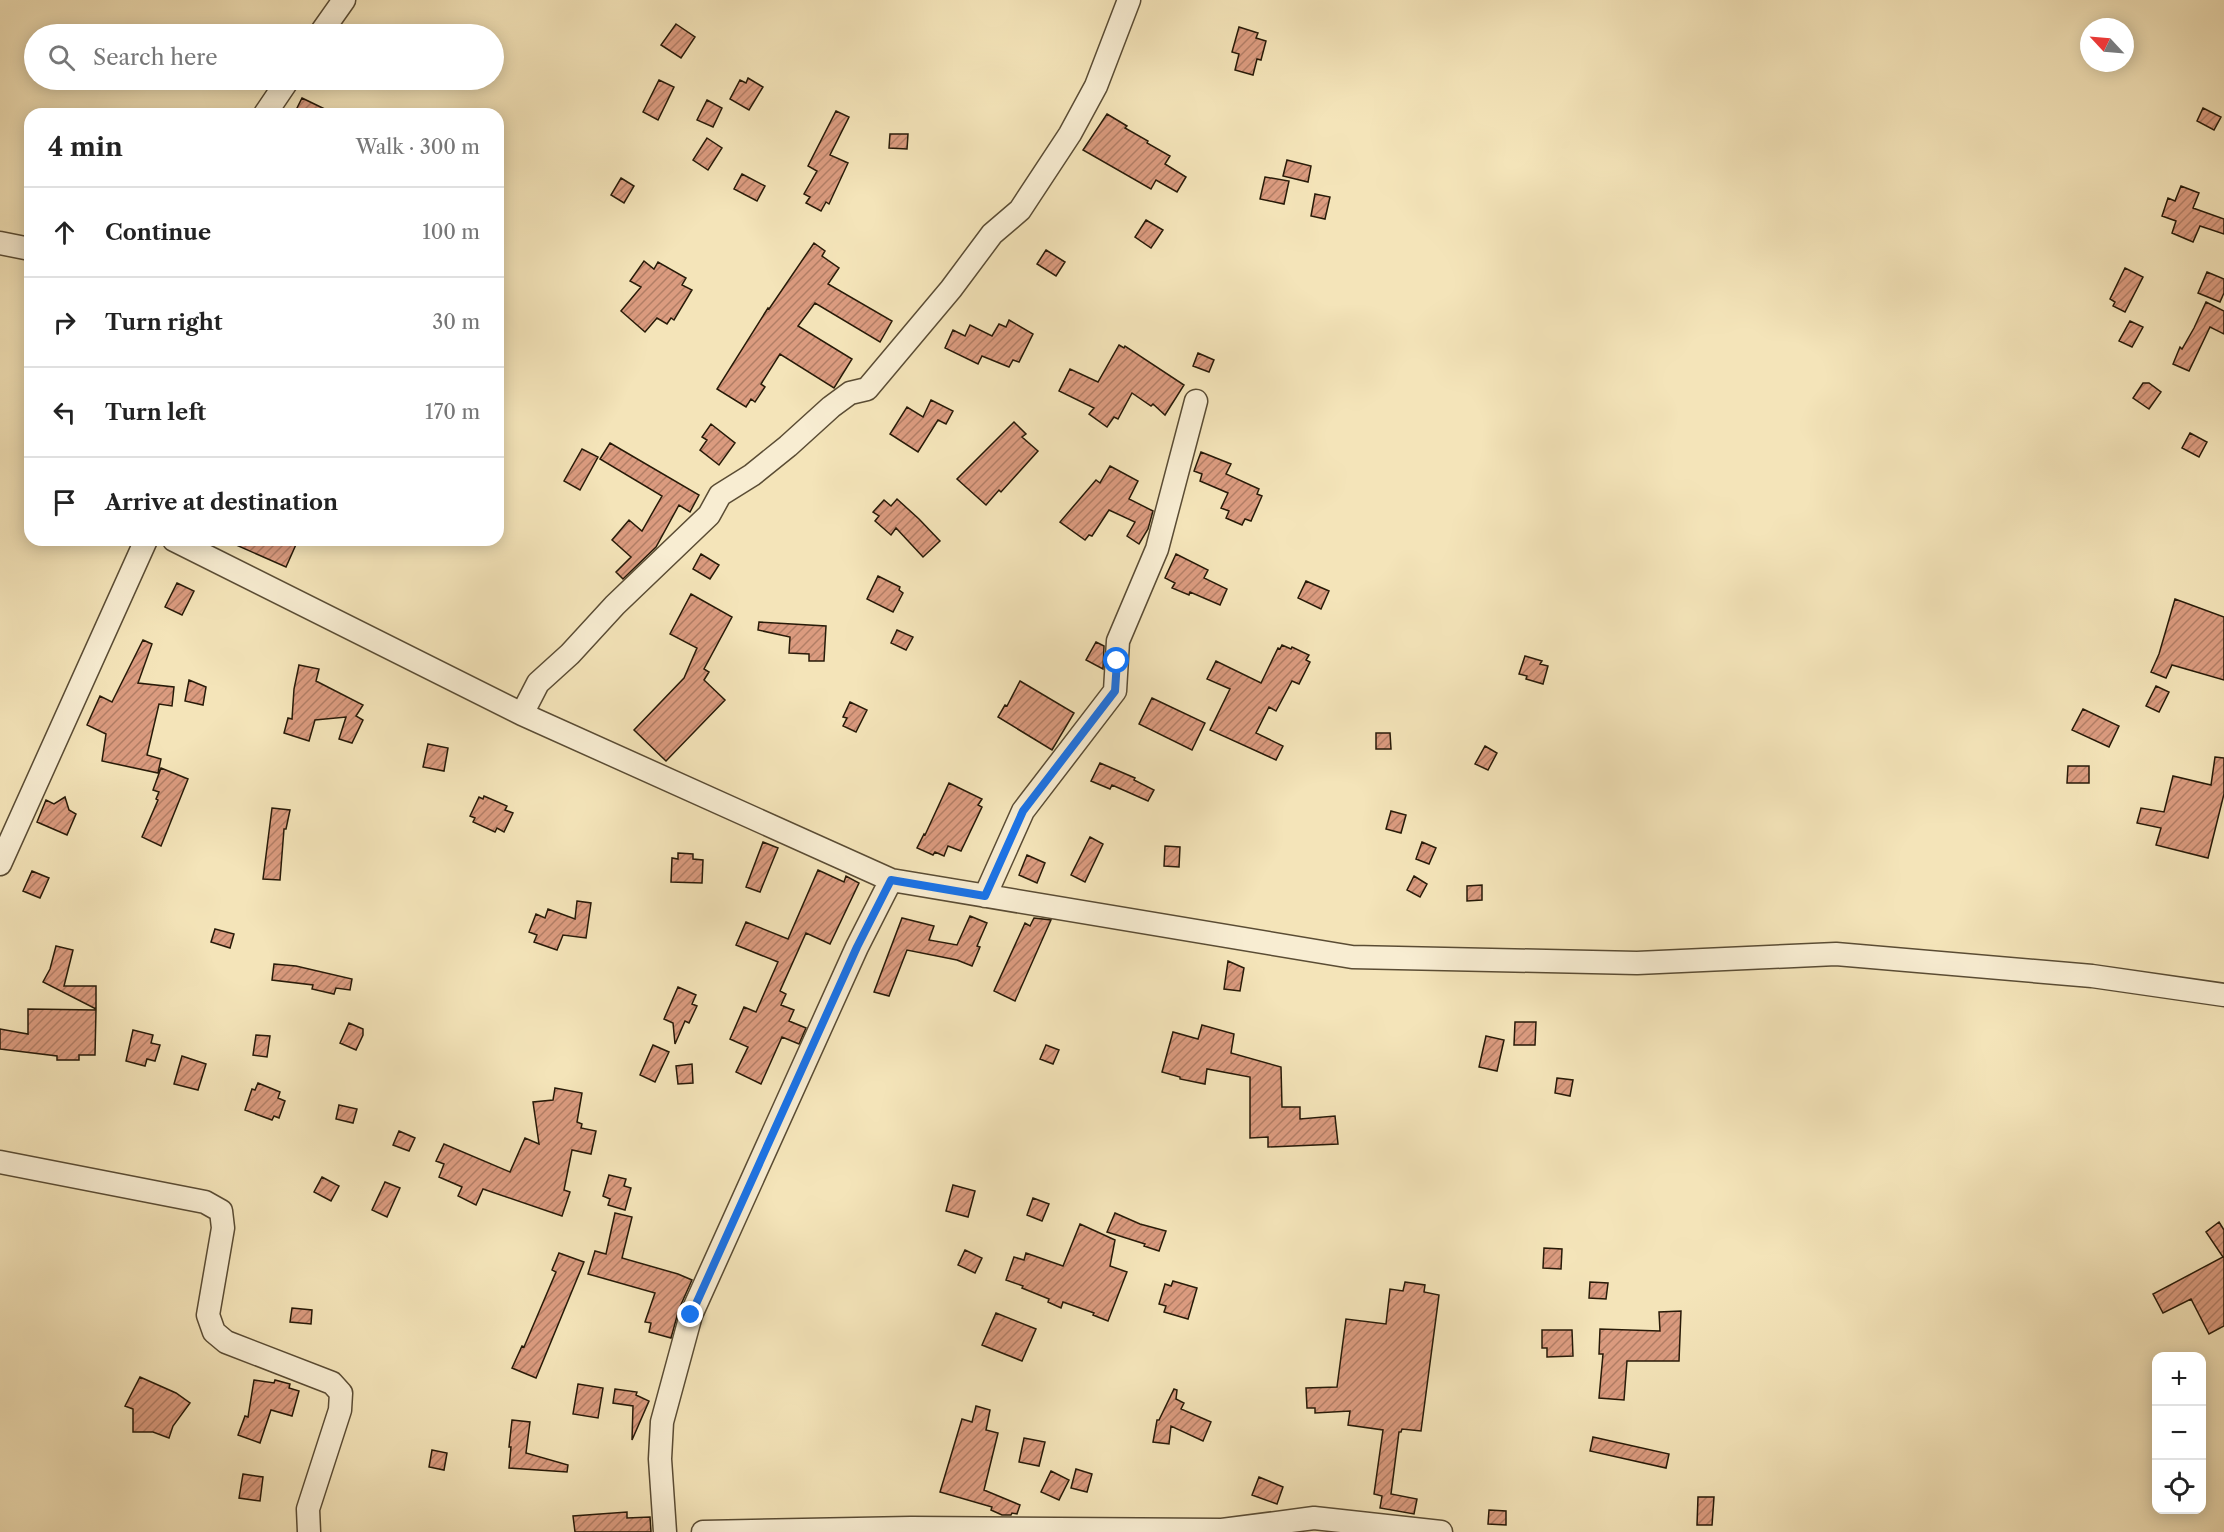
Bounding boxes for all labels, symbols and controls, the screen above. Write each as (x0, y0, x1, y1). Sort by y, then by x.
north arrow (2080, 18, 2134, 72)
search box (24, 24, 504, 90)
icon: search (45, 41, 78, 74)
text: Search here (93, 44, 218, 71)
text: 4 min (48, 131, 123, 163)
text: Walk · 300 m (356, 135, 480, 159)
icon: ahead (48, 216, 81, 249)
text: Continue (105, 219, 211, 246)
text: 100 m (422, 220, 480, 244)
icon: right (48, 306, 81, 339)
text: Turn right (105, 309, 223, 336)
text: 30 m (432, 310, 480, 334)
icon: left (48, 396, 81, 429)
text: Turn left (105, 399, 206, 426)
text: 170 m (425, 400, 480, 424)
icon: arrive (48, 486, 81, 519)
text: Arrive at destination (105, 489, 338, 516)
route start (1103, 647, 1129, 673)
route end (677, 1301, 703, 1327)
map controls (2152, 1352, 2206, 1514)
button: + (2152, 1352, 2206, 1406)
button: − (2152, 1406, 2206, 1460)
button: locate (2152, 1460, 2206, 1514)

